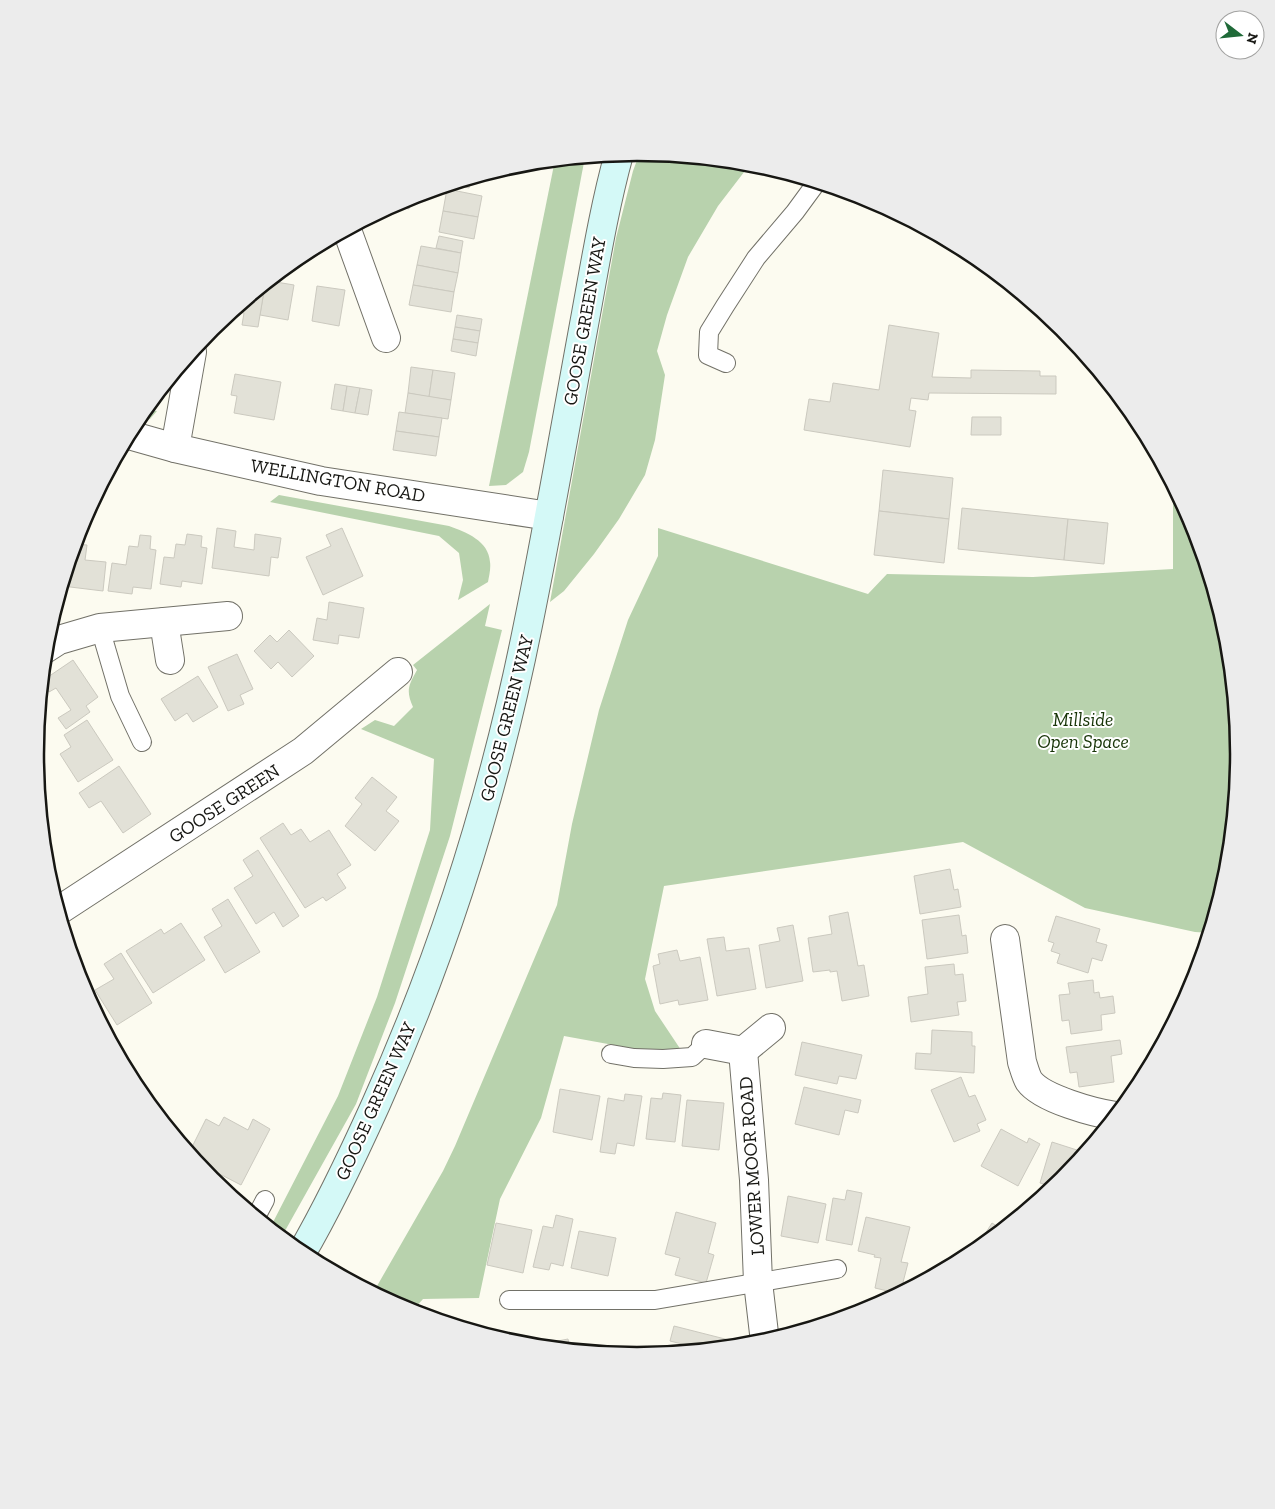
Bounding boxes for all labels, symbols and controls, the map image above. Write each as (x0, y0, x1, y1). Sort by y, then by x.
north arrow (1215, 10, 1265, 60)
text: N (1242, 31, 1262, 46)
street label: GOOSE GREEN WAY (558, 235, 611, 407)
street label: WELLINGTON ROAD (249, 454, 427, 507)
street label: GOOSE GREEN WAY (475, 632, 538, 804)
park label: Millside Open Space (1037, 708, 1129, 753)
street label: GOOSE GREEN (164, 759, 284, 848)
street label: GOOSE GREEN WAY (330, 1018, 421, 1184)
street label: LOWER MOOR ROAD (734, 1076, 769, 1256)

